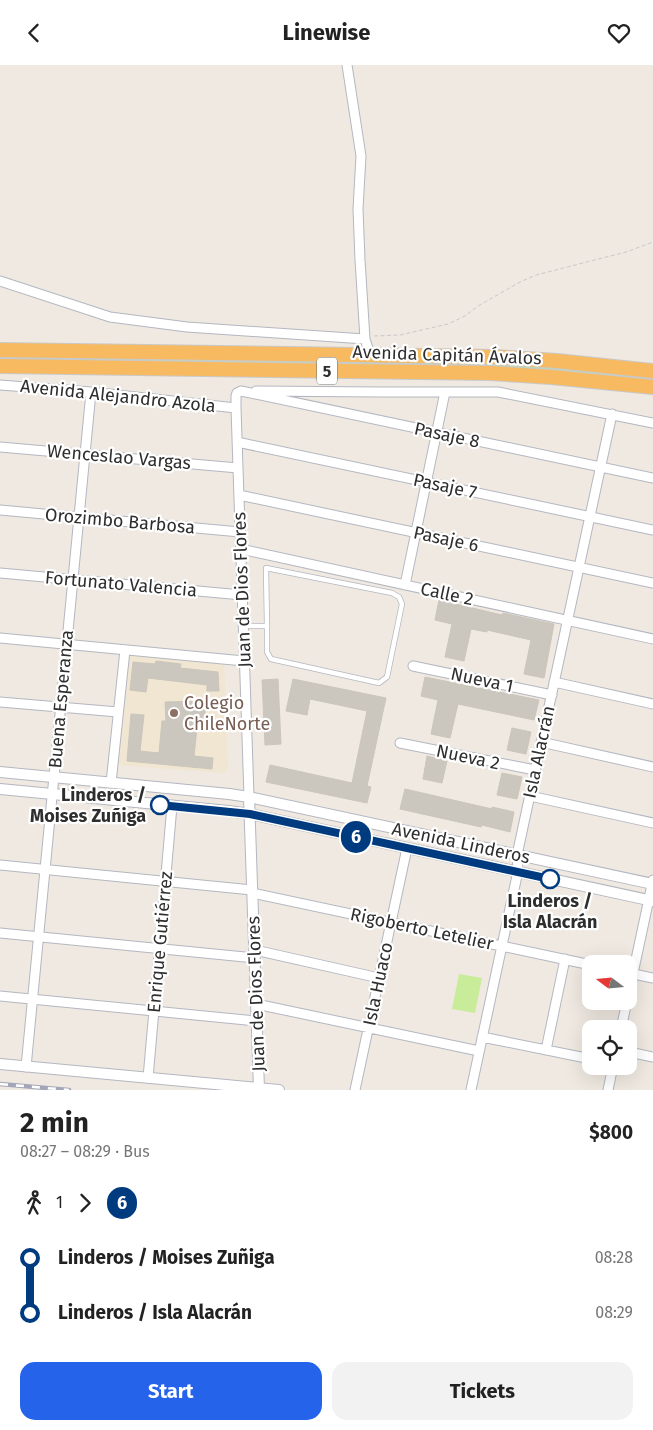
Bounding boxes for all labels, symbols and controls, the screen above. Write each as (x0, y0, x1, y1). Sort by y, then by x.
icon: back (20, 19, 48, 47)
text: Linewise (283, 19, 370, 46)
icon: heart (605, 19, 633, 47)
street label: Avenida Capitán Ávalos (352, 340, 542, 369)
road number: 5 (317, 357, 337, 385)
street label: Avenida Alejandro Azola (19, 375, 217, 417)
street label: Pasaje 8 (412, 417, 482, 453)
street label: Wenceslao Vargas (46, 440, 192, 474)
street label: Pasaje 7 (411, 469, 479, 503)
street label: Orozimbo Barbosa (44, 503, 196, 539)
street label: Juan de Dios Flores (228, 512, 256, 668)
street label: Pasaje 6 (411, 521, 481, 557)
street label: Fortunato Valencia (44, 566, 198, 602)
street label: Calle 2 (419, 578, 476, 610)
street label: Buena Esperanza (44, 629, 78, 769)
street label: Nueva 1 (449, 663, 515, 697)
place label: Colegio ChileNorte (184, 692, 270, 735)
street label: Isla Alacrán (518, 704, 560, 800)
marker: Colegio ChileNorte (168, 707, 180, 719)
street label: Nueva 2 (434, 740, 502, 774)
place label: Linderos / Moises Zuñiga (30, 784, 146, 827)
marker: Linderos / Moises Zuñiga (150, 795, 170, 815)
street label: Avenida Linderos (390, 818, 532, 868)
line badge: 6 (340, 821, 372, 853)
text: 6 (351, 826, 361, 848)
marker: Linderos / Isla Alacrán (540, 869, 560, 889)
street label: Enrique Gutiérrez (143, 870, 177, 1014)
place label: Linderos / Isla Alacrán (503, 890, 597, 933)
street label: Rigoberto Letelier (348, 903, 496, 955)
street label: Juan de Dios Flores (242, 916, 270, 1072)
street label: Isla Huaco (358, 940, 398, 1028)
north arrow (582, 955, 638, 1010)
map controls (582, 955, 637, 1075)
button: locate (582, 1020, 637, 1075)
text: 2 min (20, 1106, 89, 1139)
text: $800 (589, 1121, 633, 1144)
text: 08:27 – 08:29 · Bus (20, 1142, 150, 1161)
icon: walk (20, 1189, 48, 1217)
icon: forward (71, 1189, 99, 1217)
text: 6 (117, 1192, 127, 1214)
text: 1 (56, 1193, 63, 1212)
text: Linderos / Moises Zuñiga (58, 1246, 275, 1269)
text: 08:28 (595, 1248, 633, 1267)
text: Linderos / Isla Alacrán (58, 1301, 252, 1324)
text: 08:29 (595, 1303, 633, 1322)
button: Start (20, 1362, 322, 1420)
button: Tickets (332, 1362, 633, 1420)

